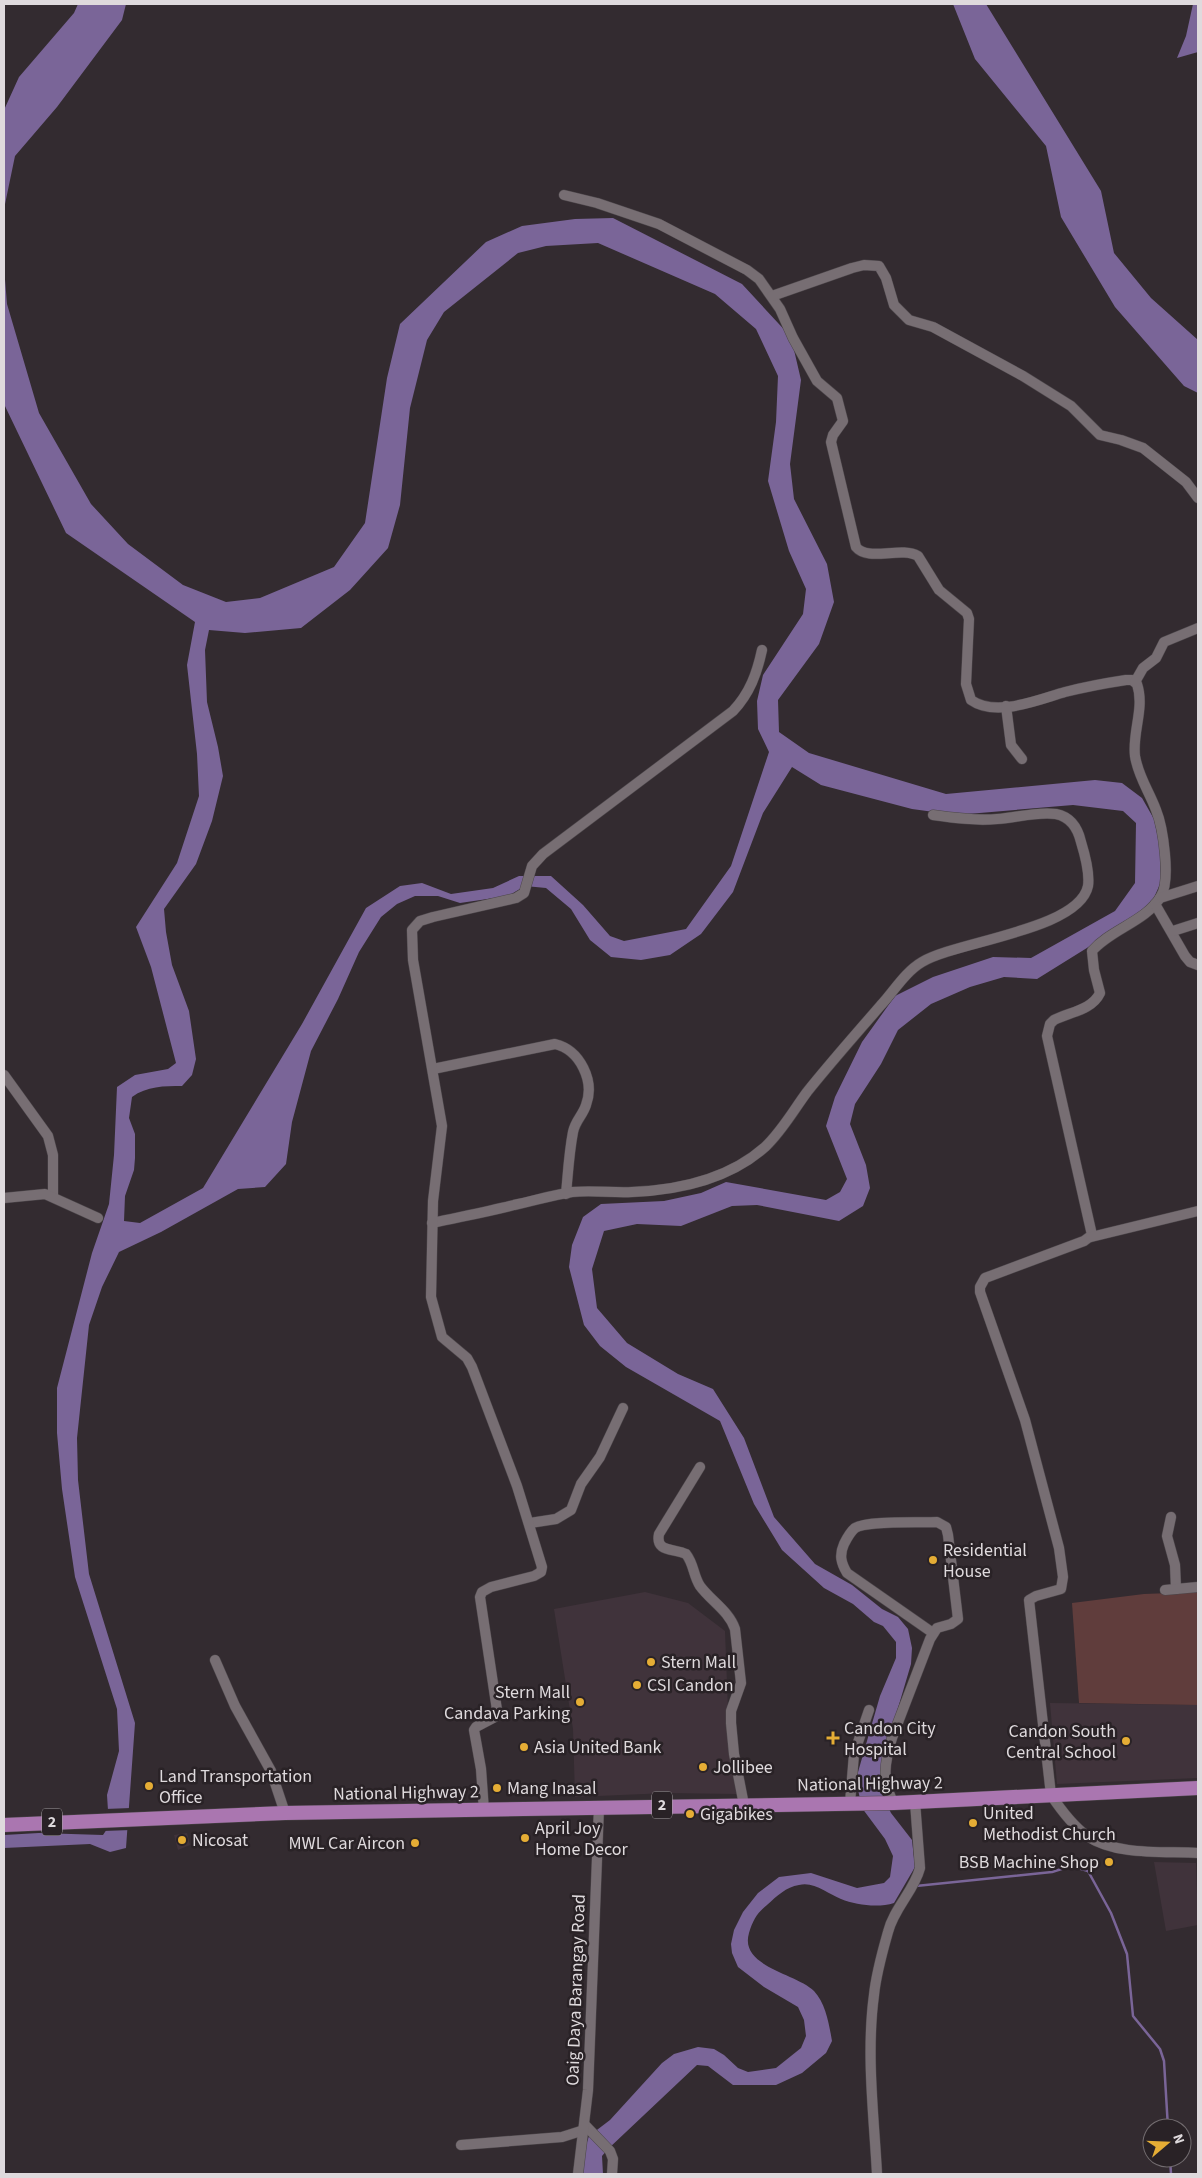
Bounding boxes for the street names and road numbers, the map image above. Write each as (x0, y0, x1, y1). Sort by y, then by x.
street label: National Highway 2 (797, 1770, 943, 1798)
street label: National Highway 2 (333, 1779, 479, 1807)
road number: 2 (652, 1792, 672, 1818)
road number: 2 (42, 1808, 62, 1835)
street label: Oaig Daya Barangay Road (560, 1894, 592, 2086)

